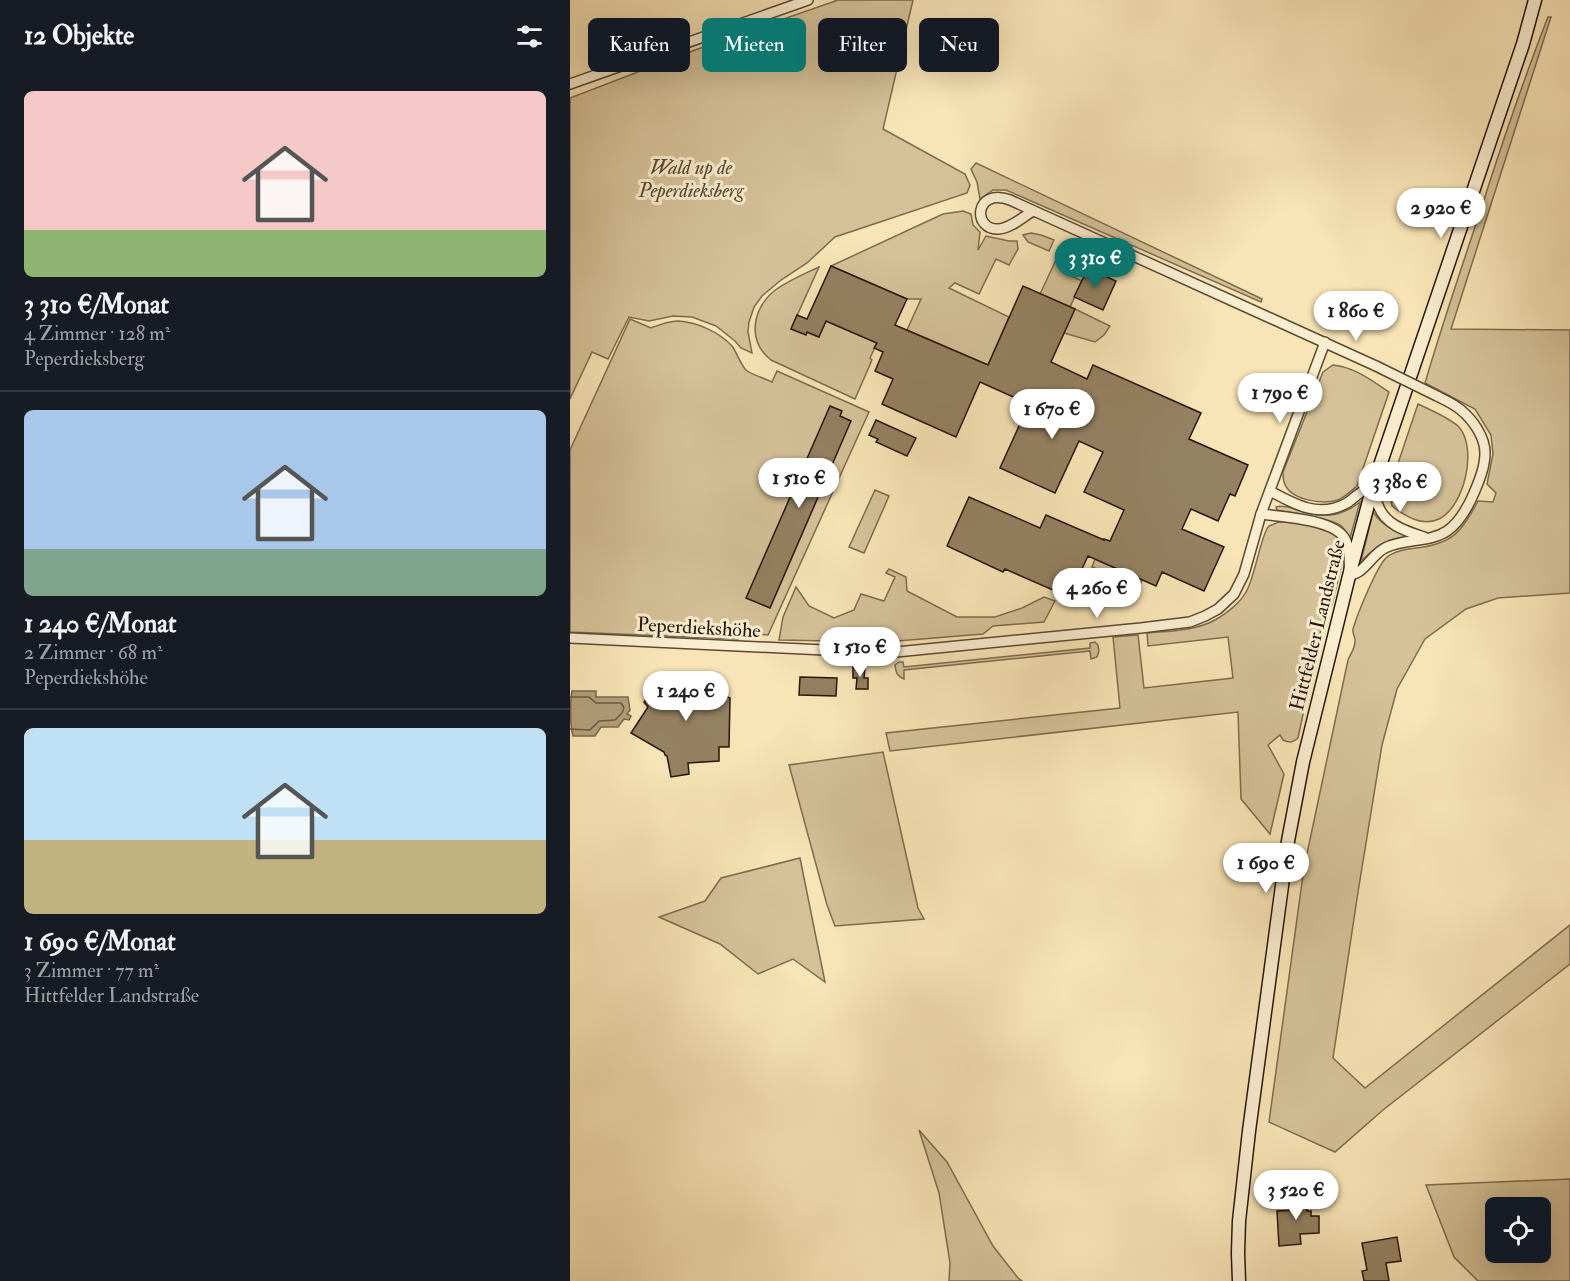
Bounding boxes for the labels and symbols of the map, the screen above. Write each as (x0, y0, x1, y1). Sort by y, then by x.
park label: Wald up de Peperdieksberg (637, 155, 745, 203)
pin: 2 920 € (1386, 188, 1496, 239)
pin: 3 310 € (1040, 238, 1150, 289)
pin: 1 860 € (1301, 291, 1411, 342)
pin: 1 790 € (1225, 373, 1335, 424)
pin: 1 670 € (997, 389, 1107, 440)
pin: 1 510 € (744, 458, 854, 509)
pin: 3 380 € (1345, 462, 1455, 513)
street label: Hittfelder Landstraße (1284, 537, 1351, 713)
pin: 4 260 € (1042, 568, 1152, 619)
street label: Peperdiekshöhe (636, 612, 761, 644)
pin: 1 510 € (805, 627, 915, 678)
pin: 1 240 € (631, 671, 741, 722)
pin: 1 690 € (1211, 843, 1321, 894)
pin: 3 520 € (1241, 1170, 1351, 1221)

